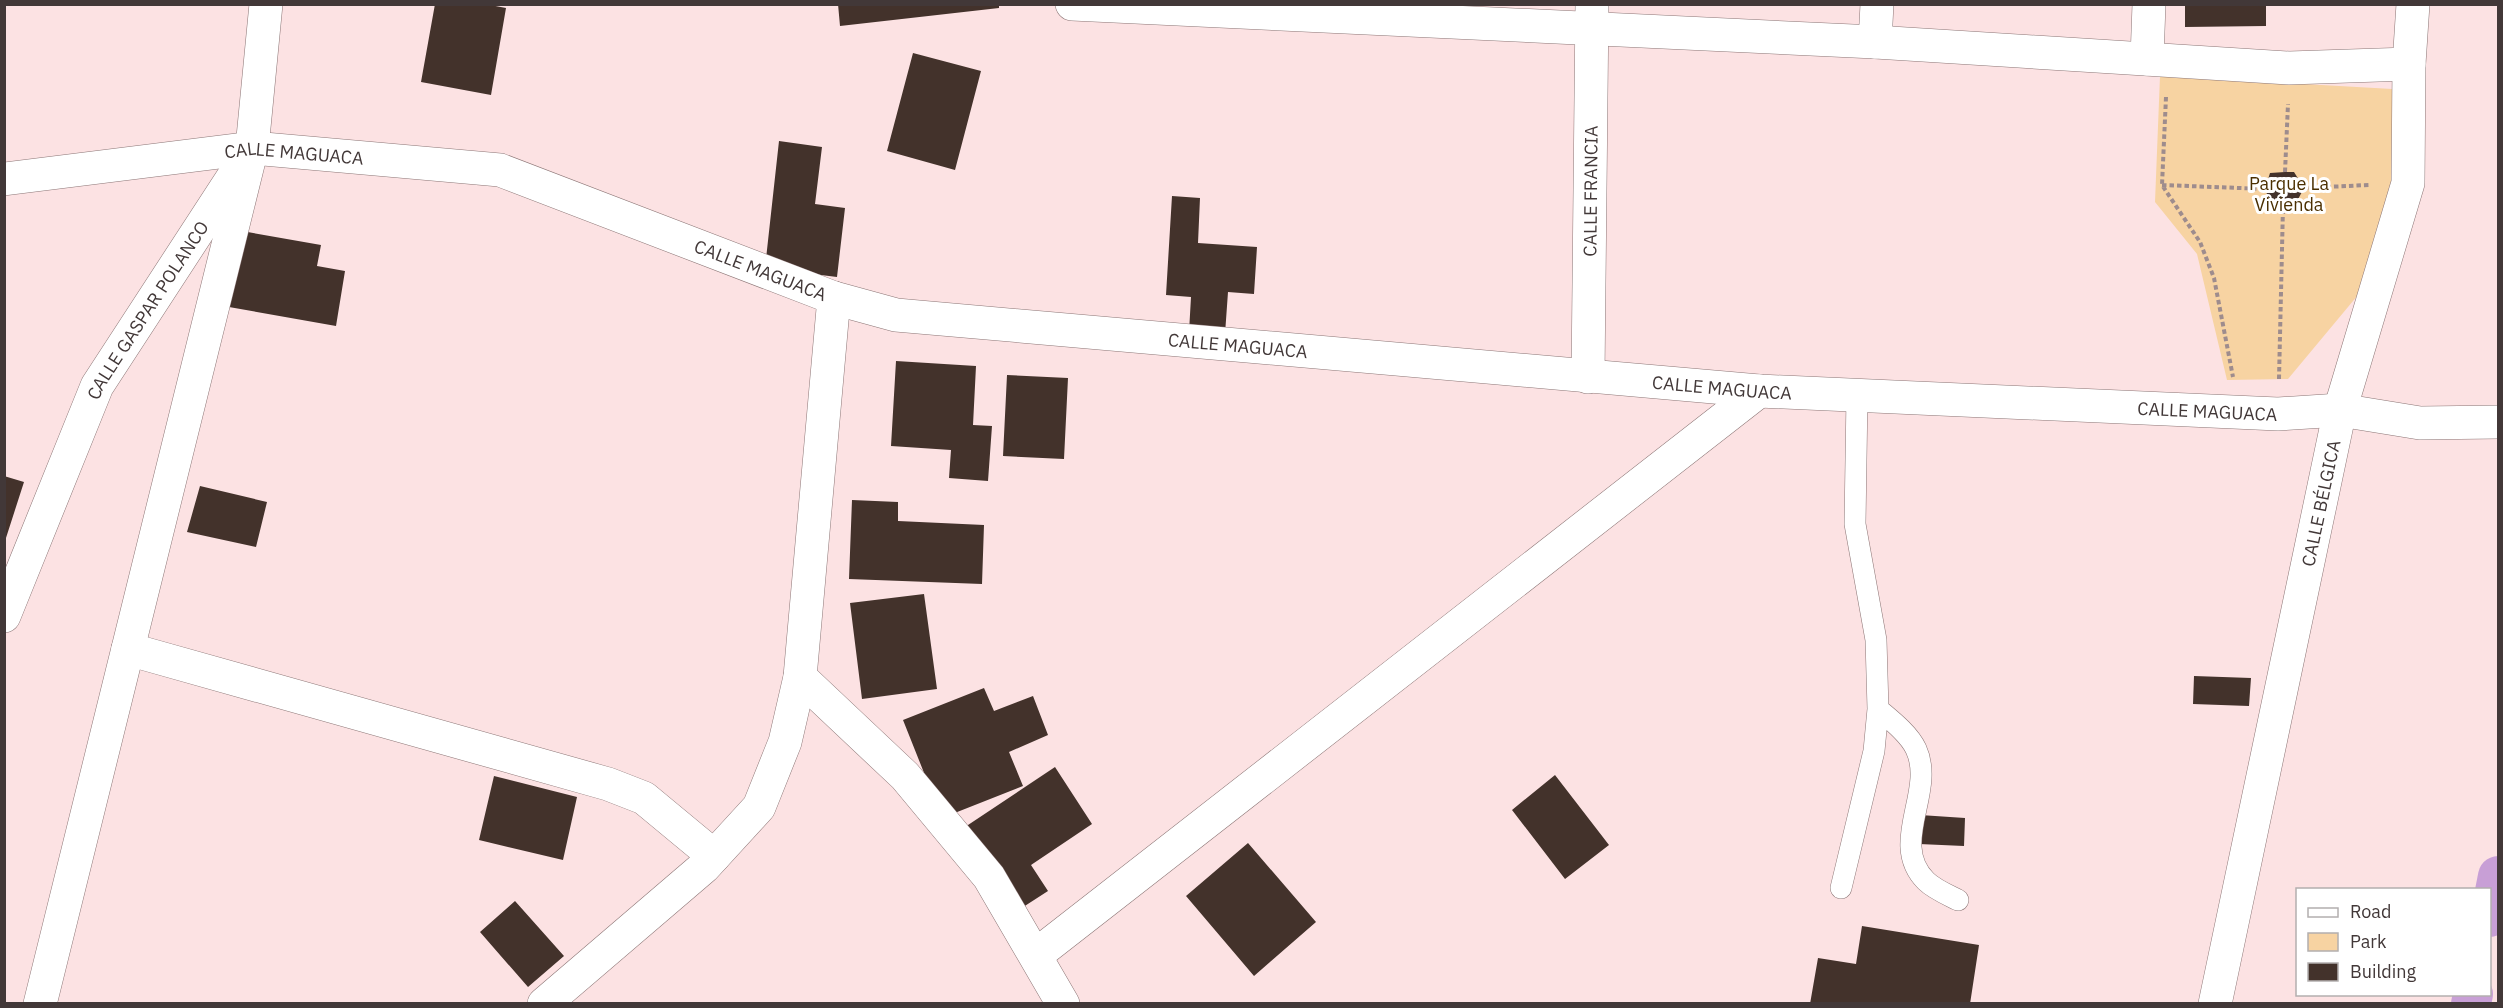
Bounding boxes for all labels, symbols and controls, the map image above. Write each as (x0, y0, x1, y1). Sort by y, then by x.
street label: CALLE FRANCIA (1578, 125, 1602, 257)
street label: CALLE MAGUACA (223, 136, 365, 169)
park label: Parque La Vivienda (2249, 172, 2330, 216)
street label: CALLE GASPAR POLANCO (81, 216, 213, 403)
street label: CALLE MAGUACA (691, 234, 831, 306)
street label: CALLE MAGUACA (1167, 328, 1309, 363)
street label: CALLE MAGUACA (1651, 370, 1793, 404)
street label: CALLE MAGUACA (2137, 396, 2278, 425)
street label: CALLE BÉLGICA (2296, 437, 2345, 568)
legend (2296, 888, 2491, 996)
text: Road (2350, 900, 2391, 923)
text: Park (2350, 930, 2387, 953)
text: Building (2350, 960, 2417, 983)

